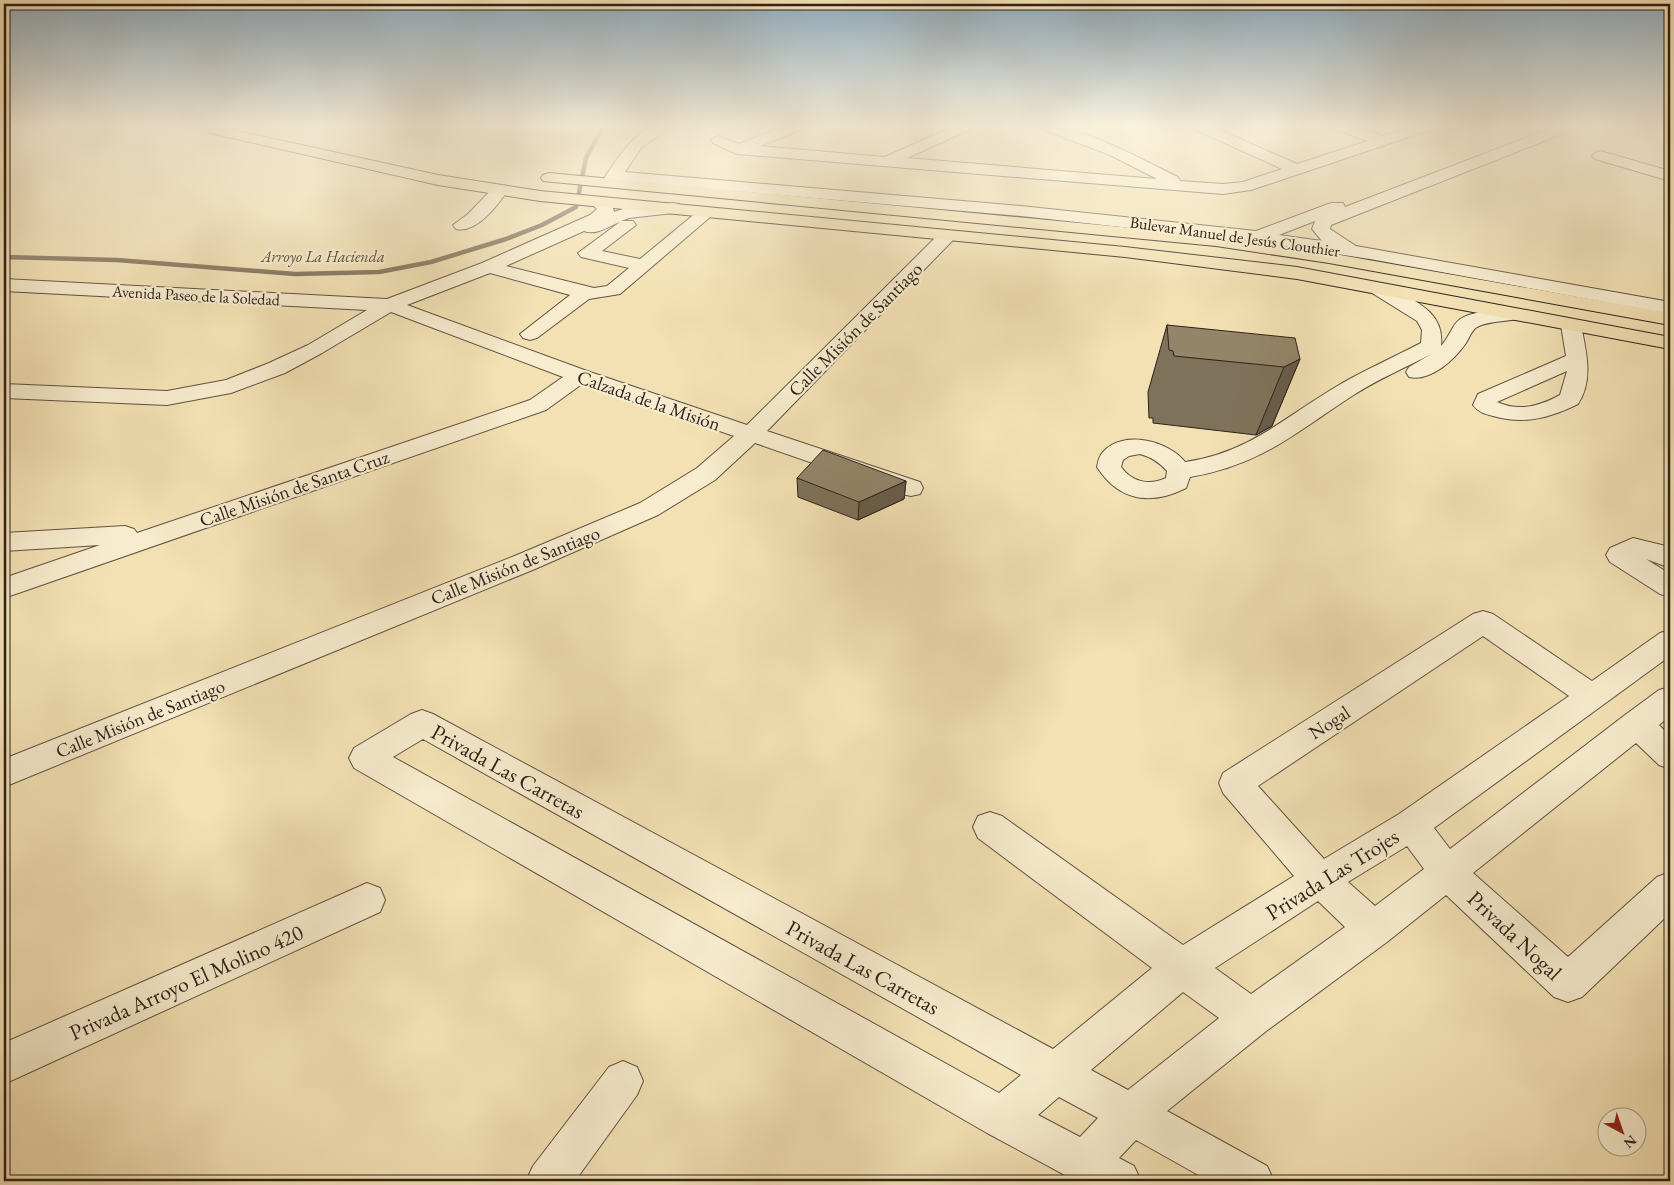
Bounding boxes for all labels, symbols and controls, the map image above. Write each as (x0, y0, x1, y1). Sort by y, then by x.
street label: Bulevar Manuel de Jesús Clouthier (1129, 211, 1342, 262)
water label: Arroyo La Hacienda (260, 246, 385, 267)
street label: Calle Misión de Santiago (783, 257, 928, 402)
street label: Avenida Paseo de la Soledad (110, 281, 281, 310)
street label: Calzada de la Misión (574, 364, 724, 437)
street label: Calle Misión de Santa Cruz (196, 444, 393, 533)
street label: Calle Misión de Santiago (427, 520, 603, 611)
street label: Calle Misión de Santiago (52, 673, 228, 764)
street label: Nogal (1304, 699, 1355, 745)
street label: Privada Las Carretas (426, 717, 590, 826)
street label: Privada Las Trojes (1260, 822, 1404, 927)
street label: Privada Nogal (1461, 884, 1568, 987)
street label: Privada Las Carretas (781, 913, 945, 1022)
street label: Privada Arroyo El Molino 420 (65, 918, 308, 1047)
north arrow (1596, 1108, 1646, 1158)
text: N (1620, 1131, 1640, 1153)

